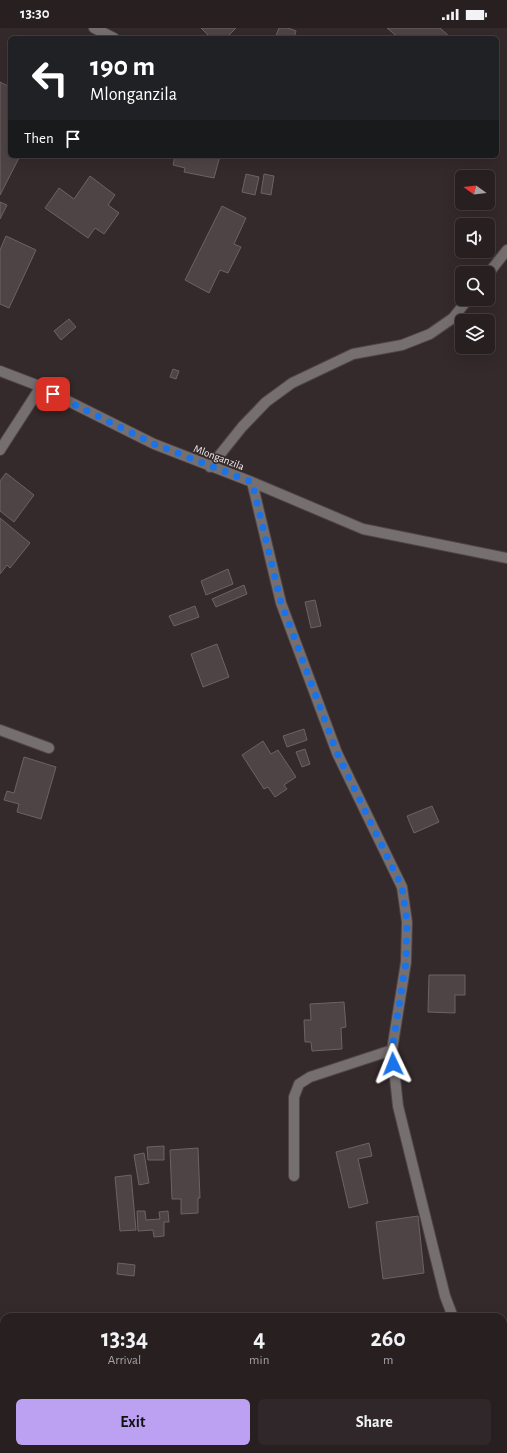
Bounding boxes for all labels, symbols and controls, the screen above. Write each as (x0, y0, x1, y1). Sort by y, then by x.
text: 13:30 (20, 6, 50, 21)
icon: left (24, 52, 76, 104)
text: 190 m (90, 53, 155, 81)
text: Mlonganzila (90, 86, 177, 104)
icon: arrive (62, 128, 84, 150)
text: Then (24, 131, 54, 146)
north arrow (455, 170, 495, 210)
map controls (455, 170, 495, 354)
button: sound (455, 218, 495, 258)
button: search (455, 266, 495, 306)
button: layers (455, 314, 495, 354)
pin (36, 377, 70, 411)
icon: arrive (42, 383, 64, 405)
street label: Mlonganzila (192, 443, 246, 472)
position arrow (372, 1043, 414, 1085)
text: 13:34 (101, 1327, 148, 1351)
text: 4 (253, 1327, 265, 1351)
text: 260 (370, 1327, 406, 1351)
text: Arrival (108, 1354, 141, 1367)
text: min (249, 1354, 269, 1367)
text: m (383, 1354, 393, 1367)
button: Exit (16, 1399, 250, 1445)
button: Share (258, 1399, 491, 1445)

